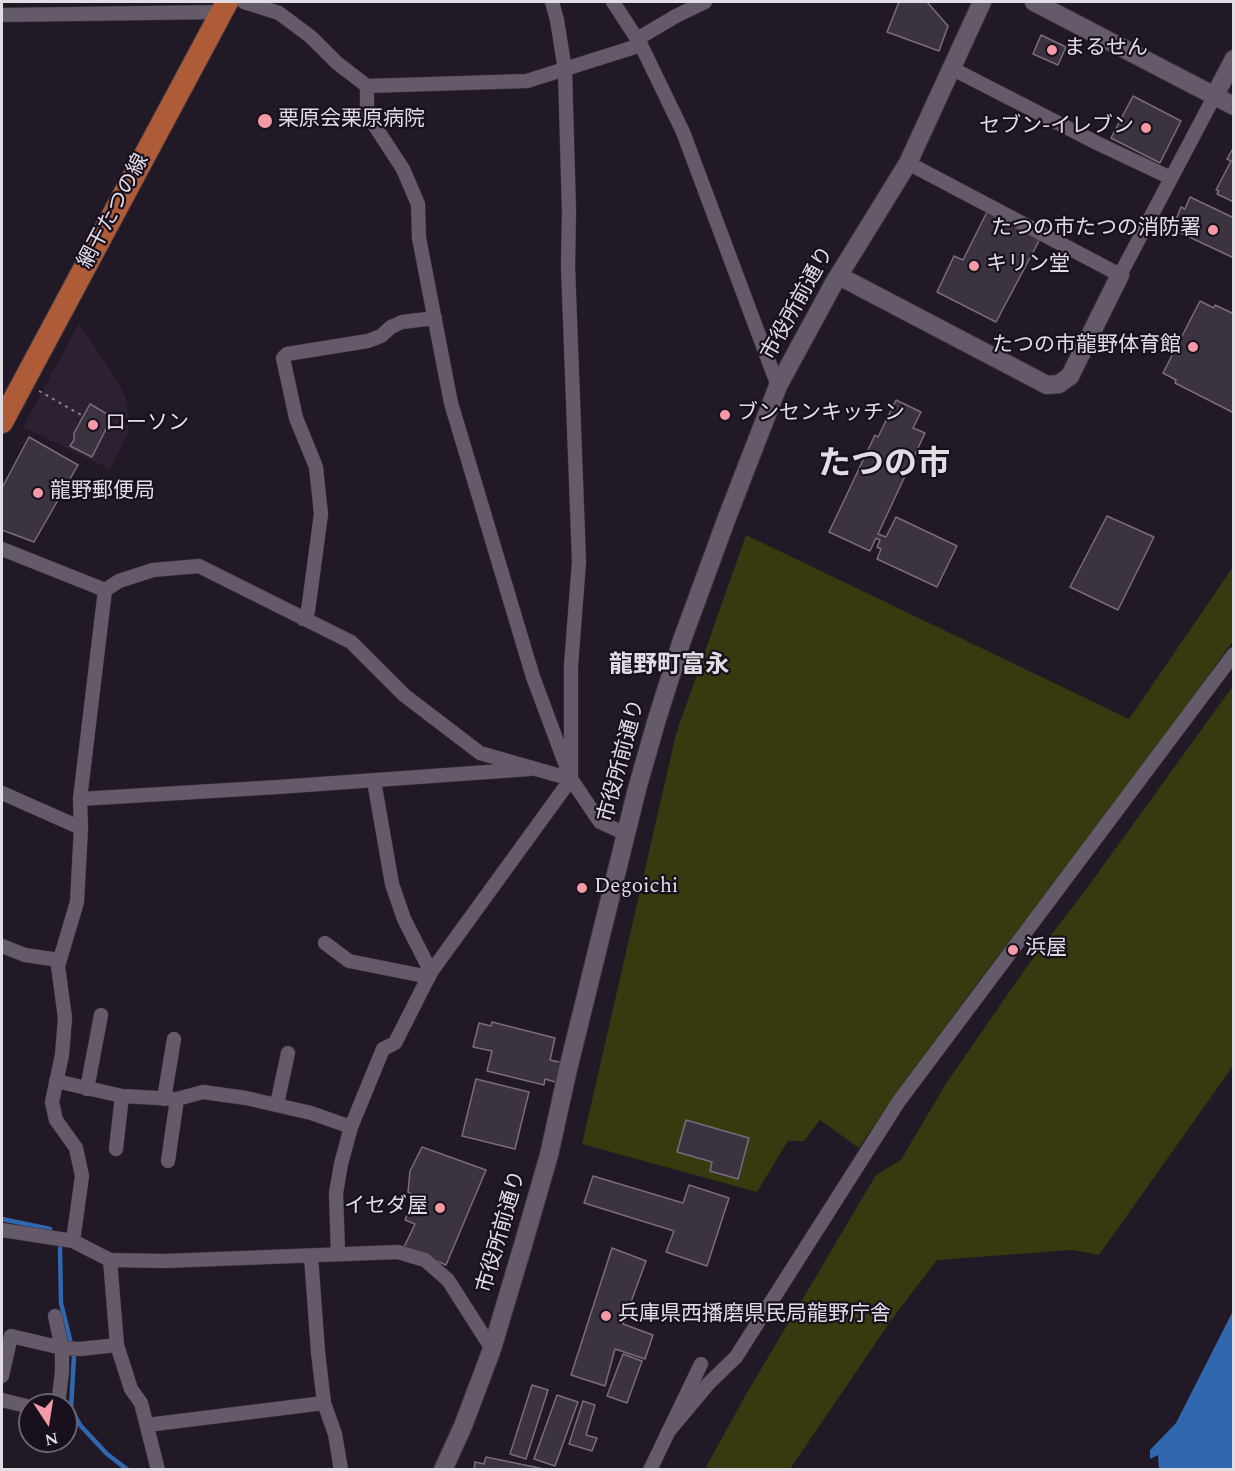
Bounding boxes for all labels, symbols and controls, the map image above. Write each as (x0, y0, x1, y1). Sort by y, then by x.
place label: まるせん (1064, 37, 1148, 63)
marker: まるせん (1045, 43, 1059, 57)
place label: 栗原会栗原病院 (278, 108, 425, 134)
marker: 栗原会栗原病院 (256, 112, 274, 130)
place label: セブン-イレブン (979, 115, 1134, 141)
marker: セブン-イレブン (1139, 121, 1153, 135)
street label: 網干たつの線 (74, 150, 156, 274)
place label: たつの市たつの消防署 (991, 217, 1201, 243)
marker: たつの市たつの消防署 (1206, 223, 1220, 237)
street label: 市役所前通り (757, 243, 841, 365)
place label: キリン堂 (986, 253, 1070, 279)
marker: キリン堂 (967, 259, 981, 273)
place label: たつの市龍野体育館 (992, 334, 1181, 360)
marker: たつの市龍野体育館 (1186, 340, 1200, 354)
place label: ブンセンキッチン (737, 402, 905, 428)
marker: ブンセンキッチン (718, 408, 732, 422)
place label: ローソン (105, 412, 189, 438)
marker: ローソン (86, 418, 100, 432)
district label: たつの市 (818, 448, 950, 488)
place label: 龍野郵便局 (50, 480, 155, 506)
marker: 龍野郵便局 (31, 486, 45, 500)
district label: 龍野町富永 (609, 653, 729, 681)
street label: 市役所前通り (595, 697, 651, 825)
place label: Degoichi (594, 875, 678, 901)
marker: Degoichi (575, 881, 589, 895)
place label: 浜屋 (1025, 937, 1067, 963)
marker: 浜屋 (1006, 943, 1020, 957)
street label: 市役所前通り (474, 1168, 532, 1296)
place label: イセダ屋 (344, 1195, 428, 1221)
marker: イセダ屋 (433, 1201, 447, 1215)
place label: 兵庫県西播磨県民局龍野庁舎 (618, 1303, 891, 1329)
marker: 兵庫県西播磨県民局龍野庁舎 (599, 1309, 613, 1323)
north arrow (18, 1393, 78, 1453)
text: N (42, 1426, 60, 1452)

